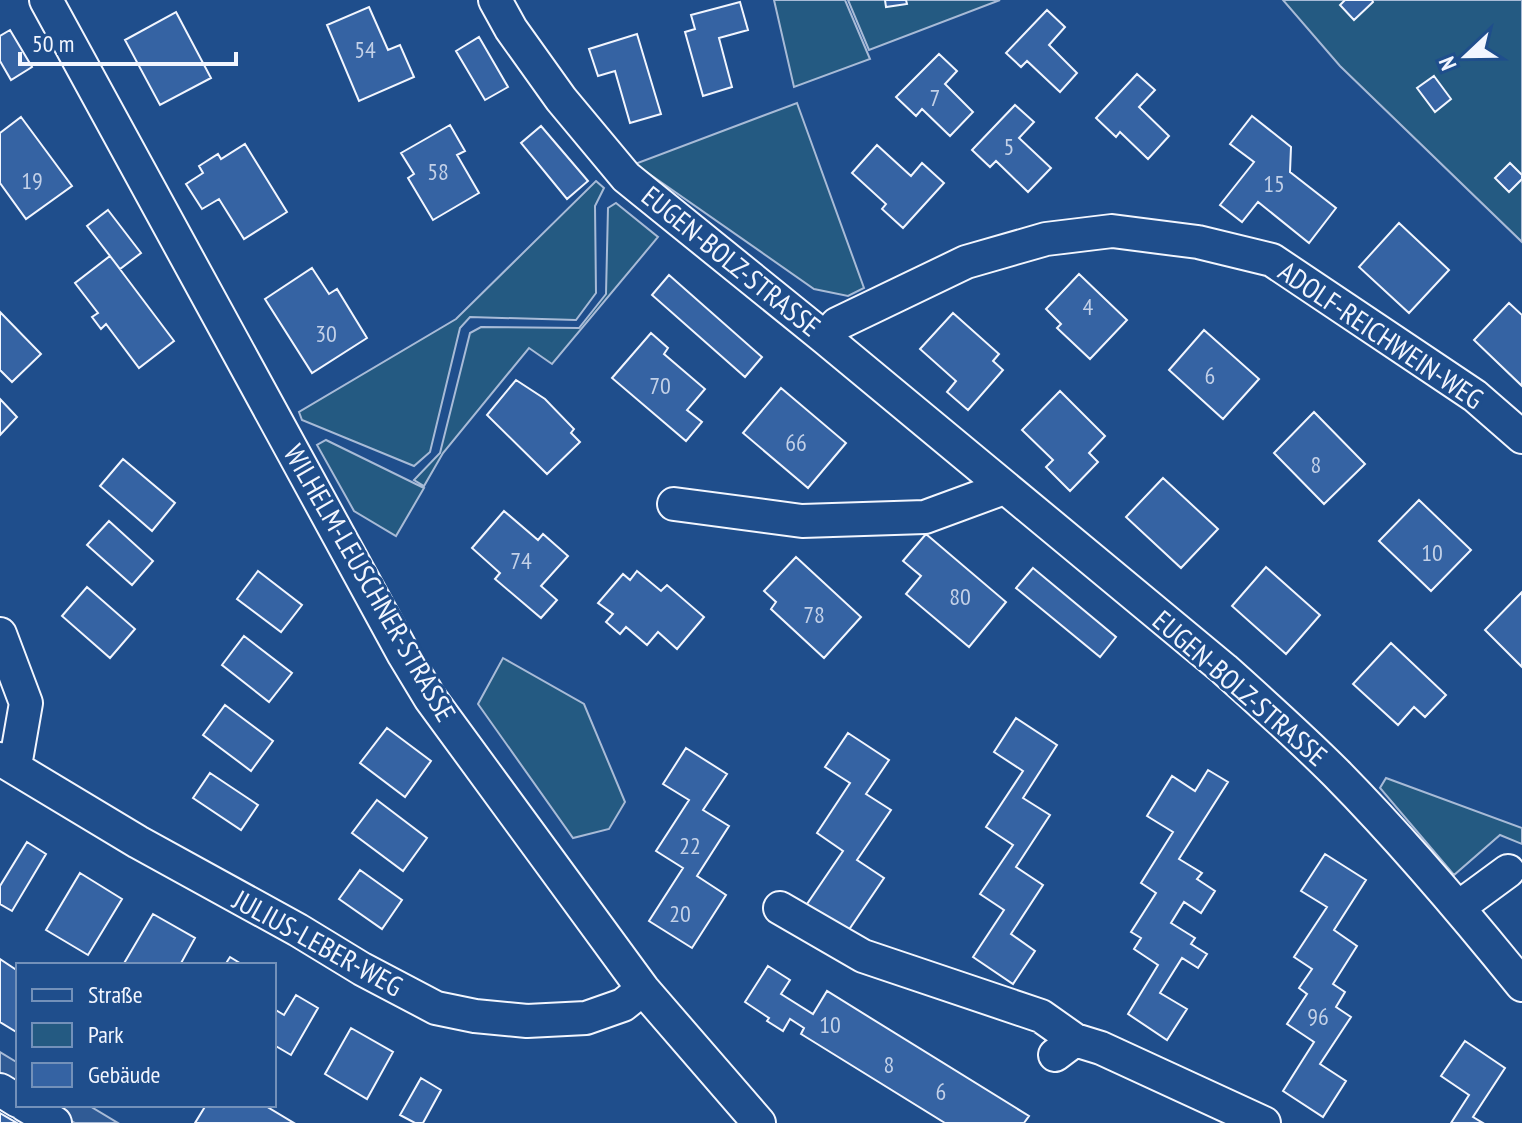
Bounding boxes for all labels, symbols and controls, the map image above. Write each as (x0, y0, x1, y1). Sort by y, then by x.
scale bar (20, 16, 236, 66)
north arrow (1426, 16, 1506, 96)
text: 50 m (32, 28, 74, 59)
house number: 54 (354, 34, 376, 65)
text: N (1432, 53, 1463, 74)
house number: 7 (930, 82, 940, 113)
house number: 5 (1004, 131, 1014, 162)
house number: 58 (427, 156, 449, 187)
house number: 19 (21, 165, 43, 196)
house number: 15 (1263, 168, 1285, 199)
street label: EUGEN-BOLZ-STRASSE (634, 177, 828, 344)
street label: ADOLF-REICHWEIN-WEG (1272, 252, 1491, 417)
house number: 4 (1083, 291, 1094, 322)
house number: 30 (315, 318, 337, 349)
house number: 6 (1205, 360, 1215, 391)
house number: 70 (649, 370, 671, 401)
house number: 66 (785, 427, 807, 458)
street label: WILHELM-LEUSCHNER-STRASSE (276, 438, 465, 728)
house number: 8 (1311, 449, 1321, 480)
house number: 10 (1421, 537, 1443, 568)
house number: 74 (510, 545, 532, 576)
house number: 80 (949, 581, 971, 612)
house number: 78 (803, 599, 825, 630)
street label: EUGEN-BOLZ-STRASSE (1145, 602, 1335, 774)
house number: 22 (679, 830, 701, 861)
street label: JULIUS-LEBER-WEG (226, 880, 410, 1004)
house number: 20 (669, 898, 691, 929)
legend (16, 963, 276, 1107)
text: Straße (88, 979, 143, 1010)
house number: 96 (1307, 1001, 1329, 1032)
house number: 10 (819, 1009, 841, 1040)
text: Park (88, 1019, 124, 1050)
house number: 8 (884, 1049, 894, 1080)
text: Gebäude (88, 1059, 160, 1090)
house number: 6 (936, 1076, 946, 1107)

